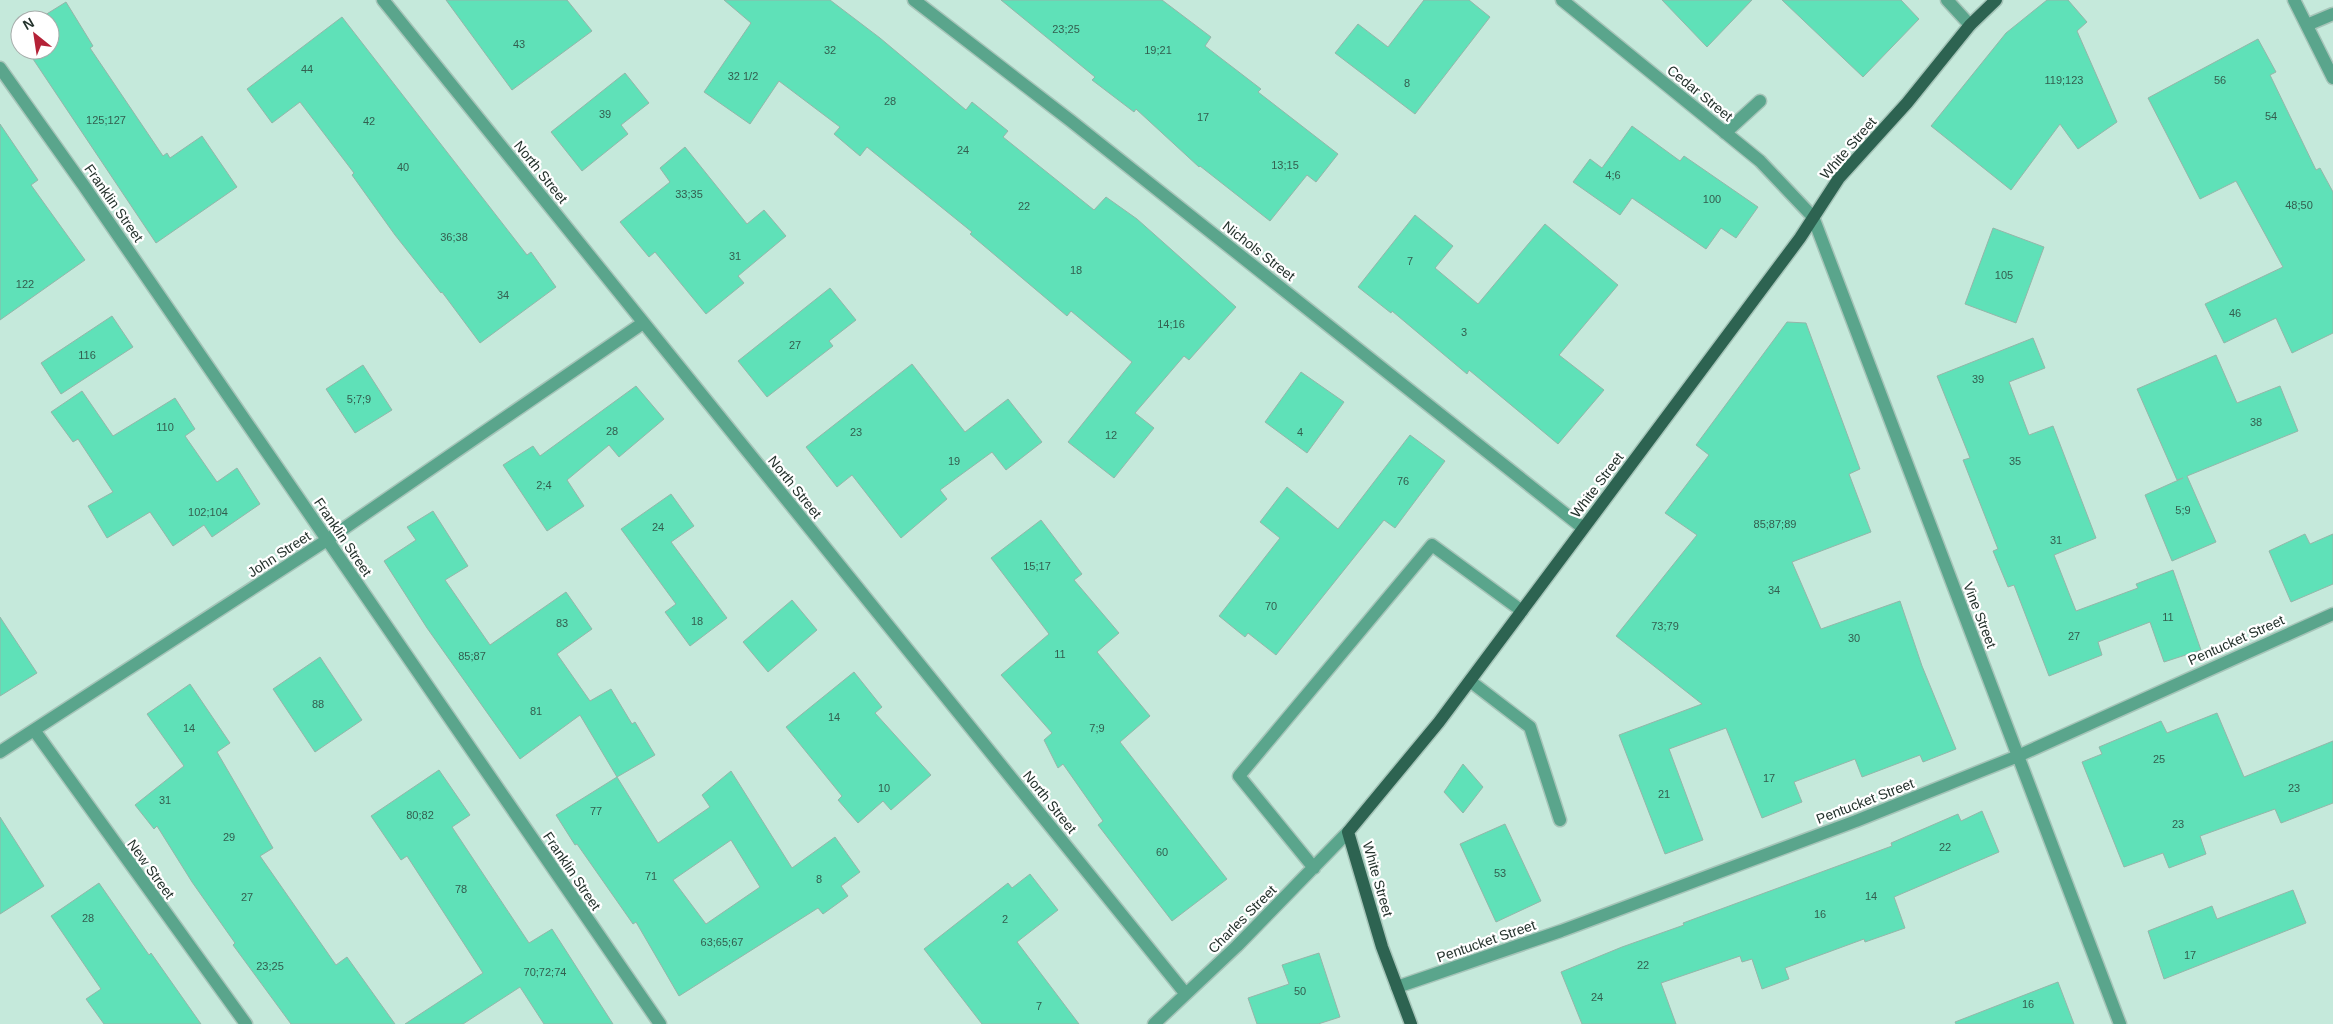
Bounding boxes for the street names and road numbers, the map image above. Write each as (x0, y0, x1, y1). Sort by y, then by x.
street label: Cedar Street (1664, 62, 1736, 124)
street label: White Street (1817, 114, 1879, 182)
street label: North Street (511, 138, 571, 206)
street label: Franklin Street (81, 161, 147, 245)
street label: Nichols Street (1220, 218, 1298, 284)
street label: White Street (1567, 449, 1627, 521)
street label: North Street (765, 453, 825, 521)
street label: Franklin Street (311, 495, 375, 579)
street label: John Street (245, 528, 313, 580)
street label: Vine Street (1960, 580, 2000, 650)
street label: Pentucket Street (2185, 612, 2287, 668)
street label: North Street (1020, 768, 1080, 836)
street label: Pentucket Street (1814, 775, 1916, 827)
street label: Franklin Street (540, 829, 604, 913)
street label: New Street (124, 836, 178, 902)
street label: White Street (1360, 840, 1396, 918)
street label: Charles Street (1205, 882, 1279, 956)
street label: Pentucket Street (1434, 917, 1538, 965)

